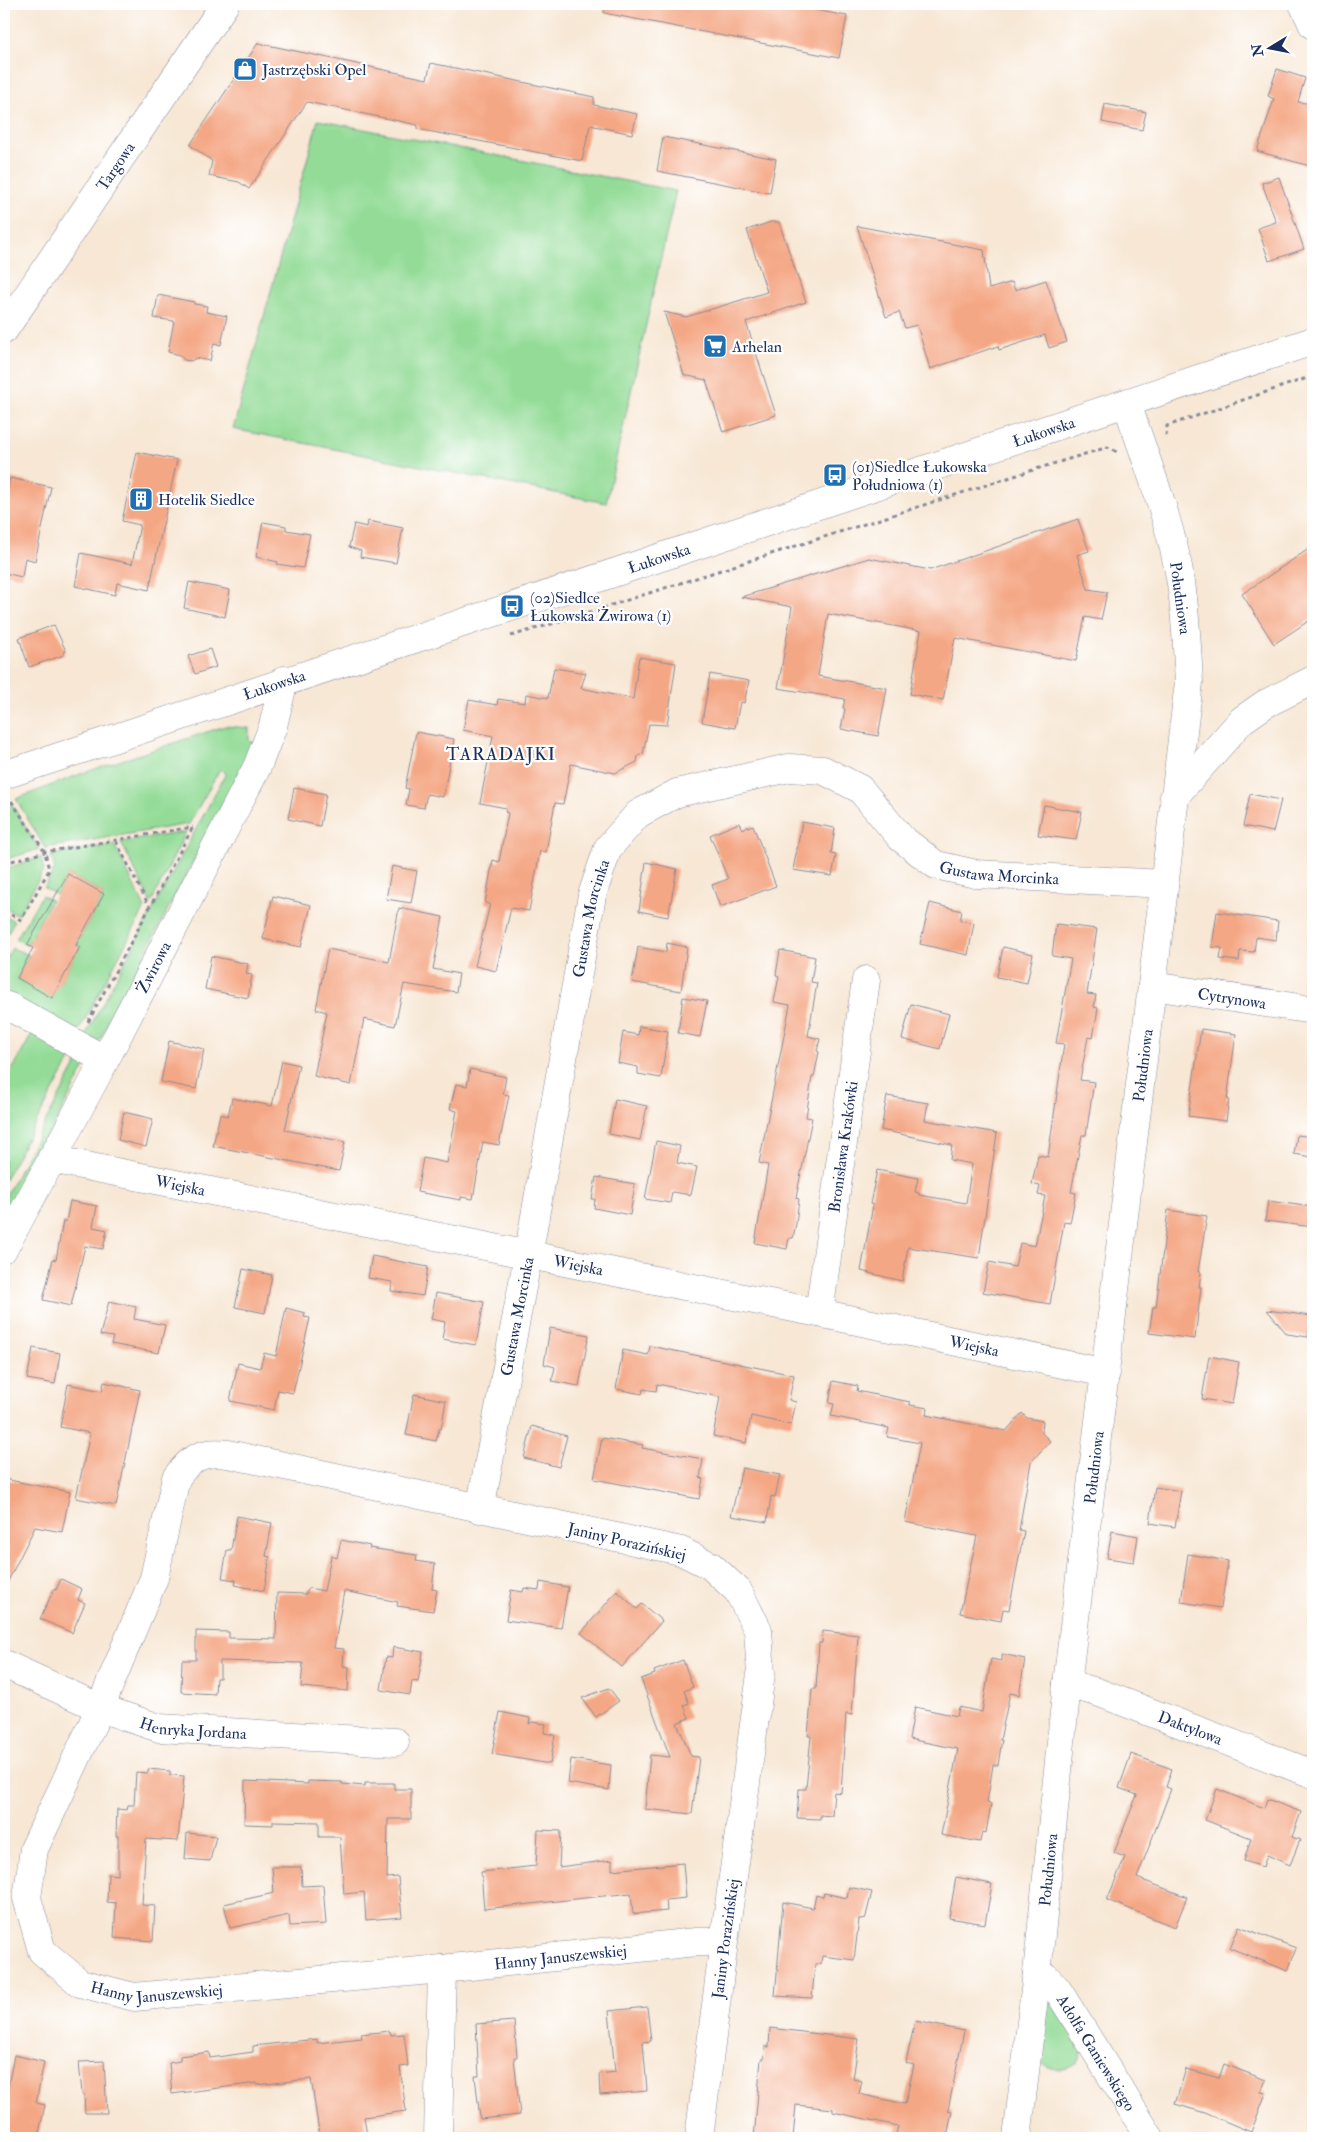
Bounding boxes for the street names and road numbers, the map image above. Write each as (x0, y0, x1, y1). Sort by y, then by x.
street label: Targowa (92, 138, 140, 195)
street label: Łukowska (1010, 413, 1078, 452)
street label: Łukowska (626, 539, 693, 578)
street label: Południowa (1165, 561, 1195, 636)
street label: Łukowska (241, 666, 309, 705)
street label: Gustawa Morcinka (569, 857, 615, 979)
street label: Gustawa Morcinka (937, 857, 1060, 889)
street label: Żwirowa (131, 938, 176, 997)
street label: Cytrynowa (1196, 984, 1268, 1014)
street label: Południowa (1129, 1028, 1158, 1103)
street label: Bronisława Krakówki (824, 1080, 863, 1214)
street label: Wiejska (153, 1171, 207, 1201)
street label: Wiejska (551, 1251, 605, 1281)
street label: Gustawa Morcinka (496, 1255, 539, 1378)
street label: Wiejska (946, 1331, 1001, 1361)
street label: Południowa (1080, 1430, 1109, 1505)
street label: Janiny Porazińskiej (564, 1518, 688, 1566)
street label: Daktylowa (1155, 1707, 1225, 1750)
street label: Henryka Jordana (137, 1713, 248, 1744)
street label: Południowa (1035, 1832, 1062, 1907)
street label: Janiny Porazińskiej (708, 1877, 744, 2001)
street label: Hanny Januszewskiej (493, 1940, 628, 1974)
street label: Hanny Januszewskiej (88, 1977, 223, 2009)
street label: Adolfa Ganiewskiego (1051, 1990, 1140, 2115)

